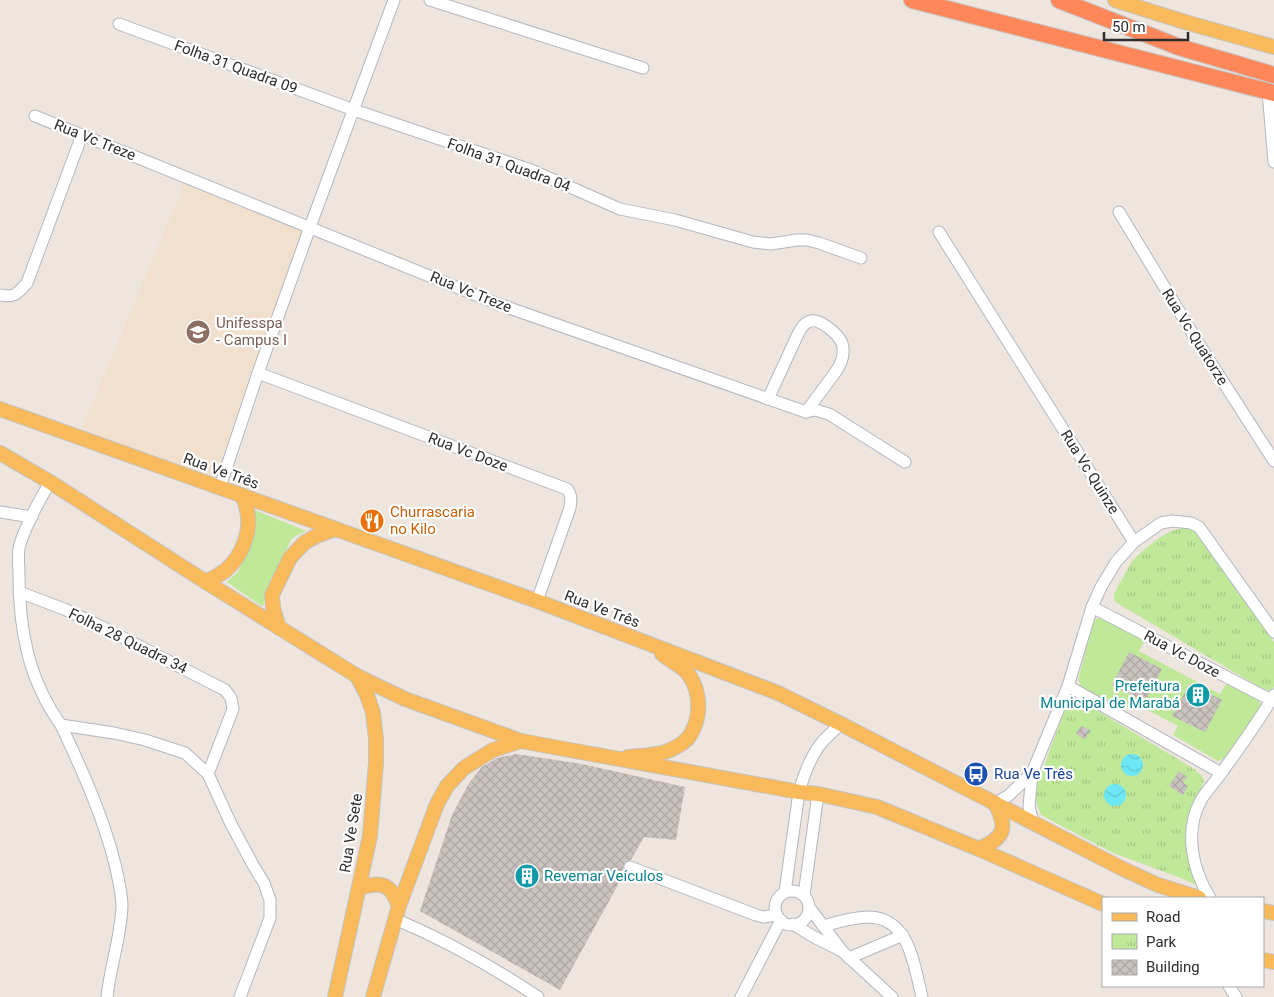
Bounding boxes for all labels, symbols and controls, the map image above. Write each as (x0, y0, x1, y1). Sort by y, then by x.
scale bar (1104, 10, 1188, 42)
text: 50 m (1112, 18, 1146, 36)
street label: Folha 31 Quadra 09 (172, 36, 300, 98)
street label: Rua Vc Treze (52, 115, 139, 165)
street label: Folha 31 Quadra 04 (445, 134, 574, 196)
street label: Rua Vc Treze (428, 267, 515, 317)
street label: Rua Vc Quatorze (1158, 285, 1232, 389)
place label: Unifesspa - Campus I (216, 314, 287, 349)
school or university icon: Unifesspa - Campus I (185, 319, 211, 345)
street label: Rua Vc Quinze (1057, 427, 1123, 518)
street label: Rua Vc Doze (426, 429, 510, 475)
street label: Rua Ve Três (181, 449, 261, 493)
place label: Churrascaria no Kilo (390, 503, 475, 538)
restaurant icon: Churrascaria no Kilo (359, 508, 385, 534)
street label: Rua Ve Três (562, 586, 642, 632)
street label: Folha 28 Quadra 34 (66, 604, 191, 678)
street label: Rua Vc Doze (1141, 626, 1223, 682)
place label: Prefeitura Municipal de Marabá (1040, 677, 1180, 712)
building icon: Prefeitura Municipal de Marabá (1185, 682, 1211, 708)
bus stop icon: Rua Ve Três (963, 761, 989, 787)
place label: Rua Ve Três (994, 765, 1073, 783)
street label: Rua Ve Sete (336, 792, 366, 874)
building icon: Revemar Veículos (514, 863, 540, 889)
place label: Revemar Veículos (544, 867, 663, 885)
legend (1102, 897, 1264, 987)
text: Road (1146, 908, 1180, 926)
text: Park (1146, 933, 1177, 951)
text: Building (1146, 958, 1200, 976)

